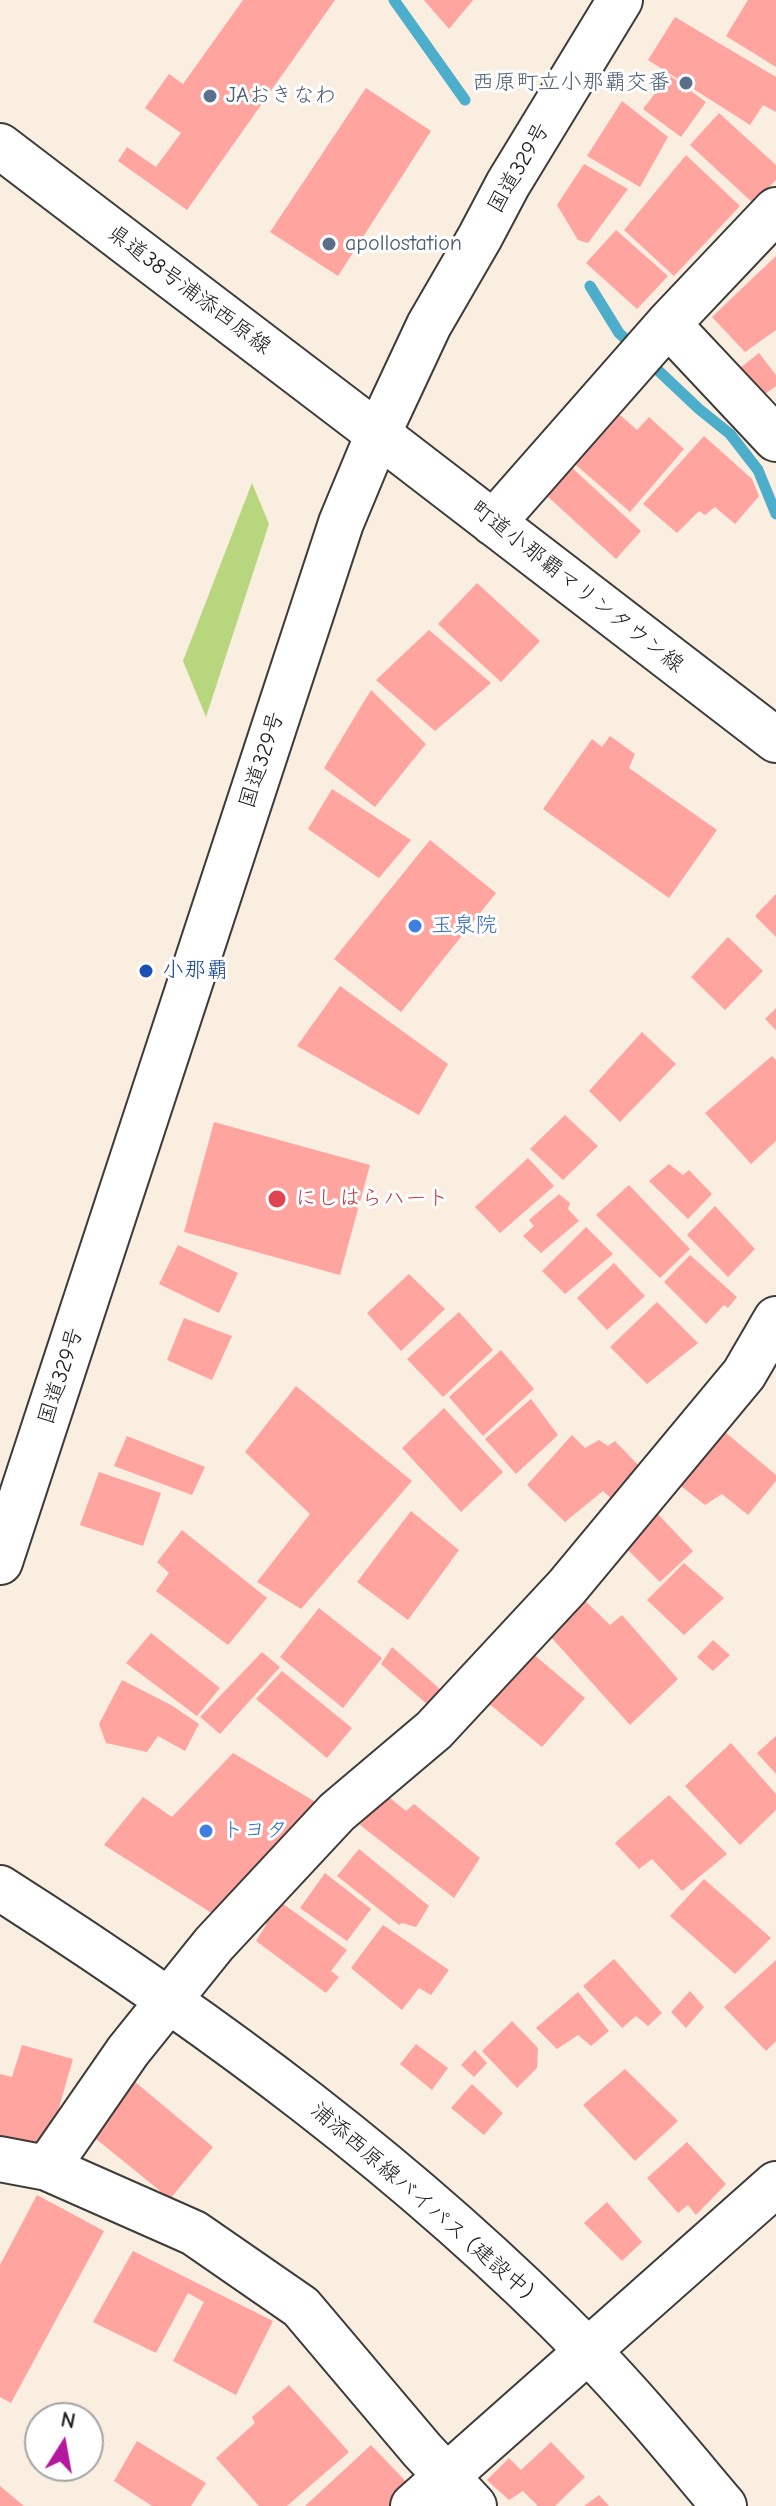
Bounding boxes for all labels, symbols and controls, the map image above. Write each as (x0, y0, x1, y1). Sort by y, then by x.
place label: 西原町立小那覇交番 (472, 70, 670, 96)
marker: 西原町立小那覇交番 (677, 74, 695, 92)
place label: JAおきなわ (226, 83, 337, 109)
marker: JAおきなわ (201, 87, 219, 105)
street label: 国道329号 (482, 118, 556, 218)
street label: 県道38号浦添西原線 (102, 220, 276, 360)
place label: apollostation (345, 231, 462, 257)
marker: apollostation (320, 235, 338, 253)
street label: 町道小那覇マリンタウン線 (465, 495, 689, 679)
street label: 国道329号 (234, 708, 290, 812)
place label: 玉泉院 (431, 913, 497, 939)
marker: 玉泉院 (406, 917, 424, 935)
place label: 小那覇 (162, 958, 228, 984)
marker: 小那覇 (137, 962, 155, 980)
place label: にしはらハート (295, 1186, 449, 1212)
marker: にしはらハート (266, 1188, 288, 1210)
street label: 国道329号 (33, 1324, 89, 1428)
place label: トヨタ (222, 1818, 288, 1844)
marker: トヨタ (197, 1822, 215, 1840)
street label: 浦添西原線バイパス (建設中) (305, 2097, 539, 2305)
north arrow (24, 2402, 104, 2482)
text: N (59, 2406, 78, 2435)

